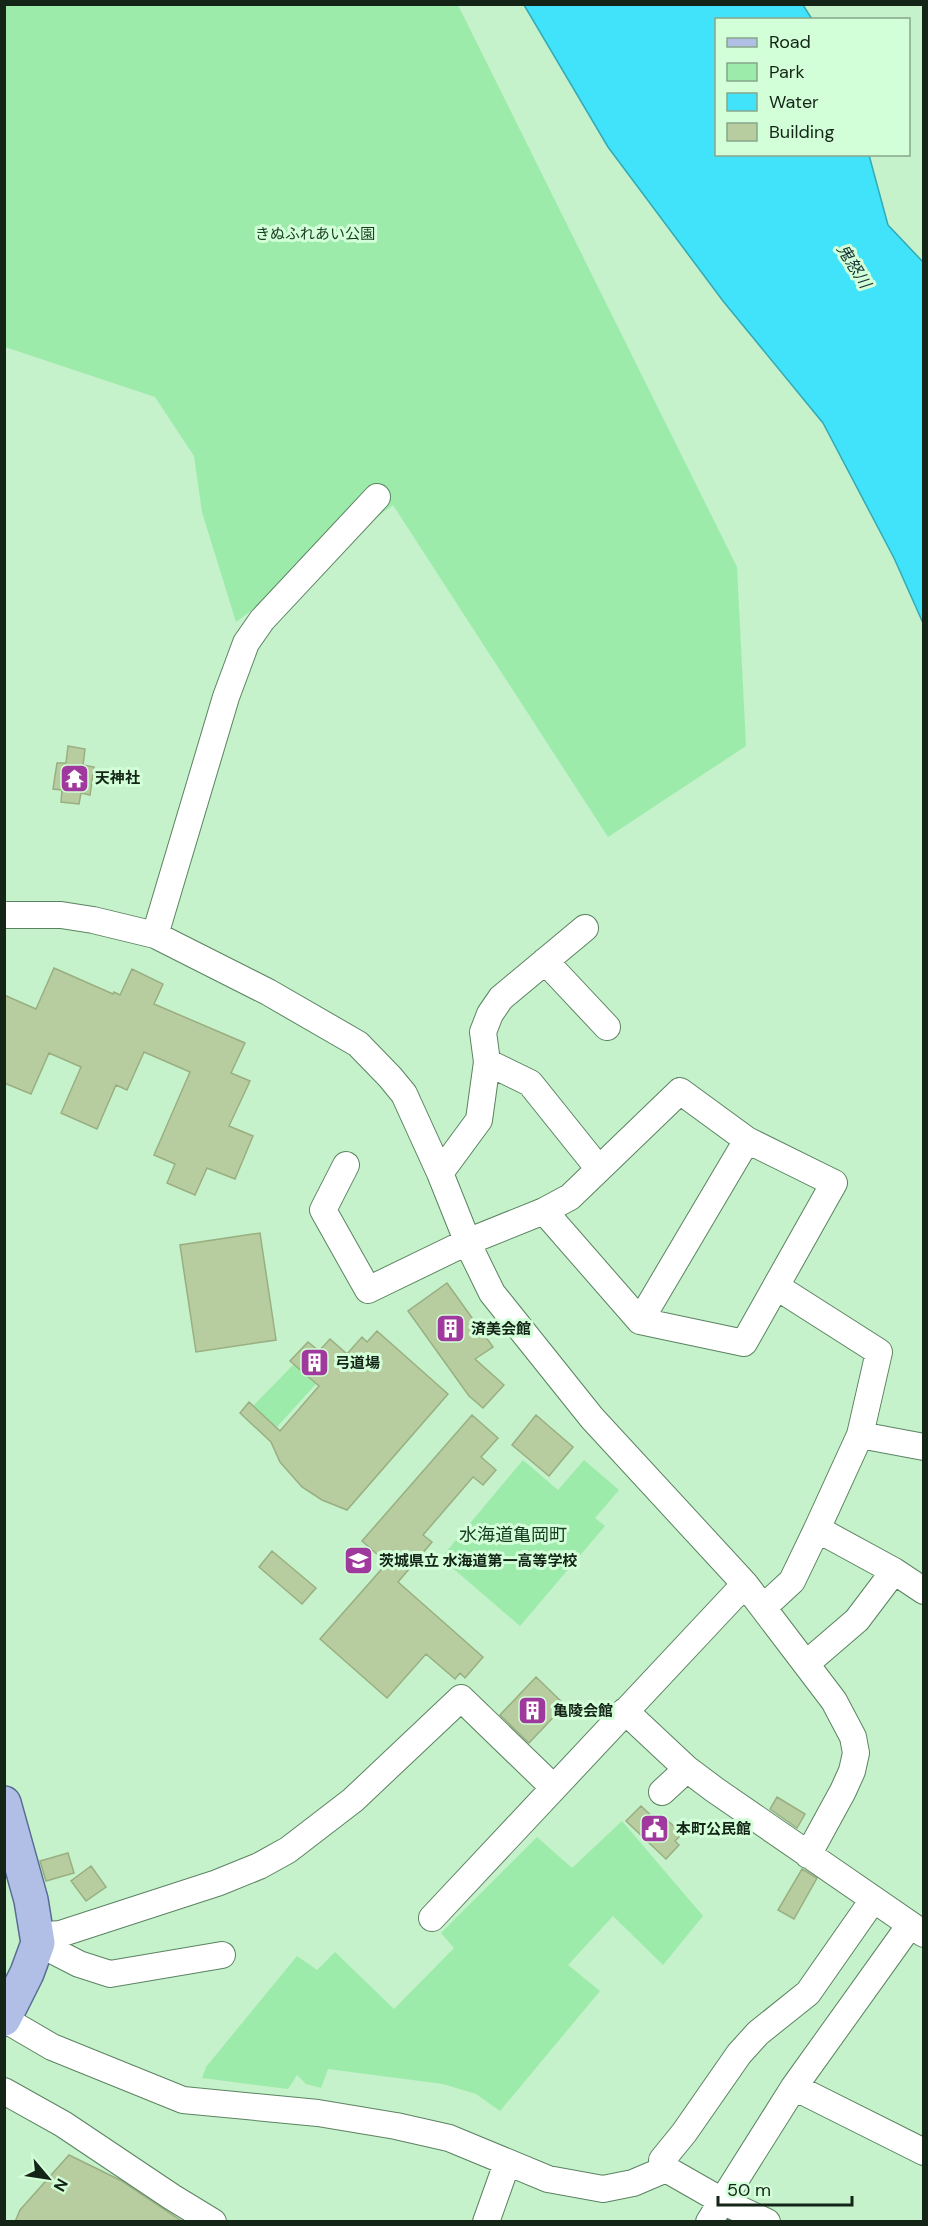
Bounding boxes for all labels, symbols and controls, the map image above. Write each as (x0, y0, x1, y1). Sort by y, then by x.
legend (715, 18, 910, 156)
text: Road (769, 30, 811, 54)
text: Park (769, 60, 805, 84)
text: Water (769, 90, 819, 114)
text: Building (769, 120, 834, 144)
park label: きぬふれあい公園 (255, 224, 375, 244)
water label: 鬼怒川 (832, 240, 877, 294)
temple icon: 天神社 (58, 762, 90, 794)
place label: 天神社 (95, 768, 140, 788)
building icon: 済美会館 (434, 1313, 466, 1345)
place label: 済美会館 (471, 1319, 531, 1339)
building icon: 弓道場 (298, 1347, 330, 1379)
place label: 弓道場 (335, 1353, 380, 1373)
district label: 水海道亀岡町 (459, 1523, 567, 1547)
school or university icon: 茨城県立 水海道第一高等学校 (342, 1545, 374, 1577)
place label: 茨城県立 水海道第一高等学校 (379, 1551, 578, 1571)
building icon: 亀陵会館 (516, 1695, 548, 1727)
place label: 亀陵会館 (553, 1701, 613, 1721)
public building icon: 本町公民館 (639, 1813, 671, 1845)
place label: 本町公民館 (676, 1819, 751, 1839)
north arrow (18, 2148, 78, 2208)
scale bar (718, 2169, 852, 2207)
text: N (49, 2175, 73, 2195)
text: 50 m (727, 2178, 771, 2202)

